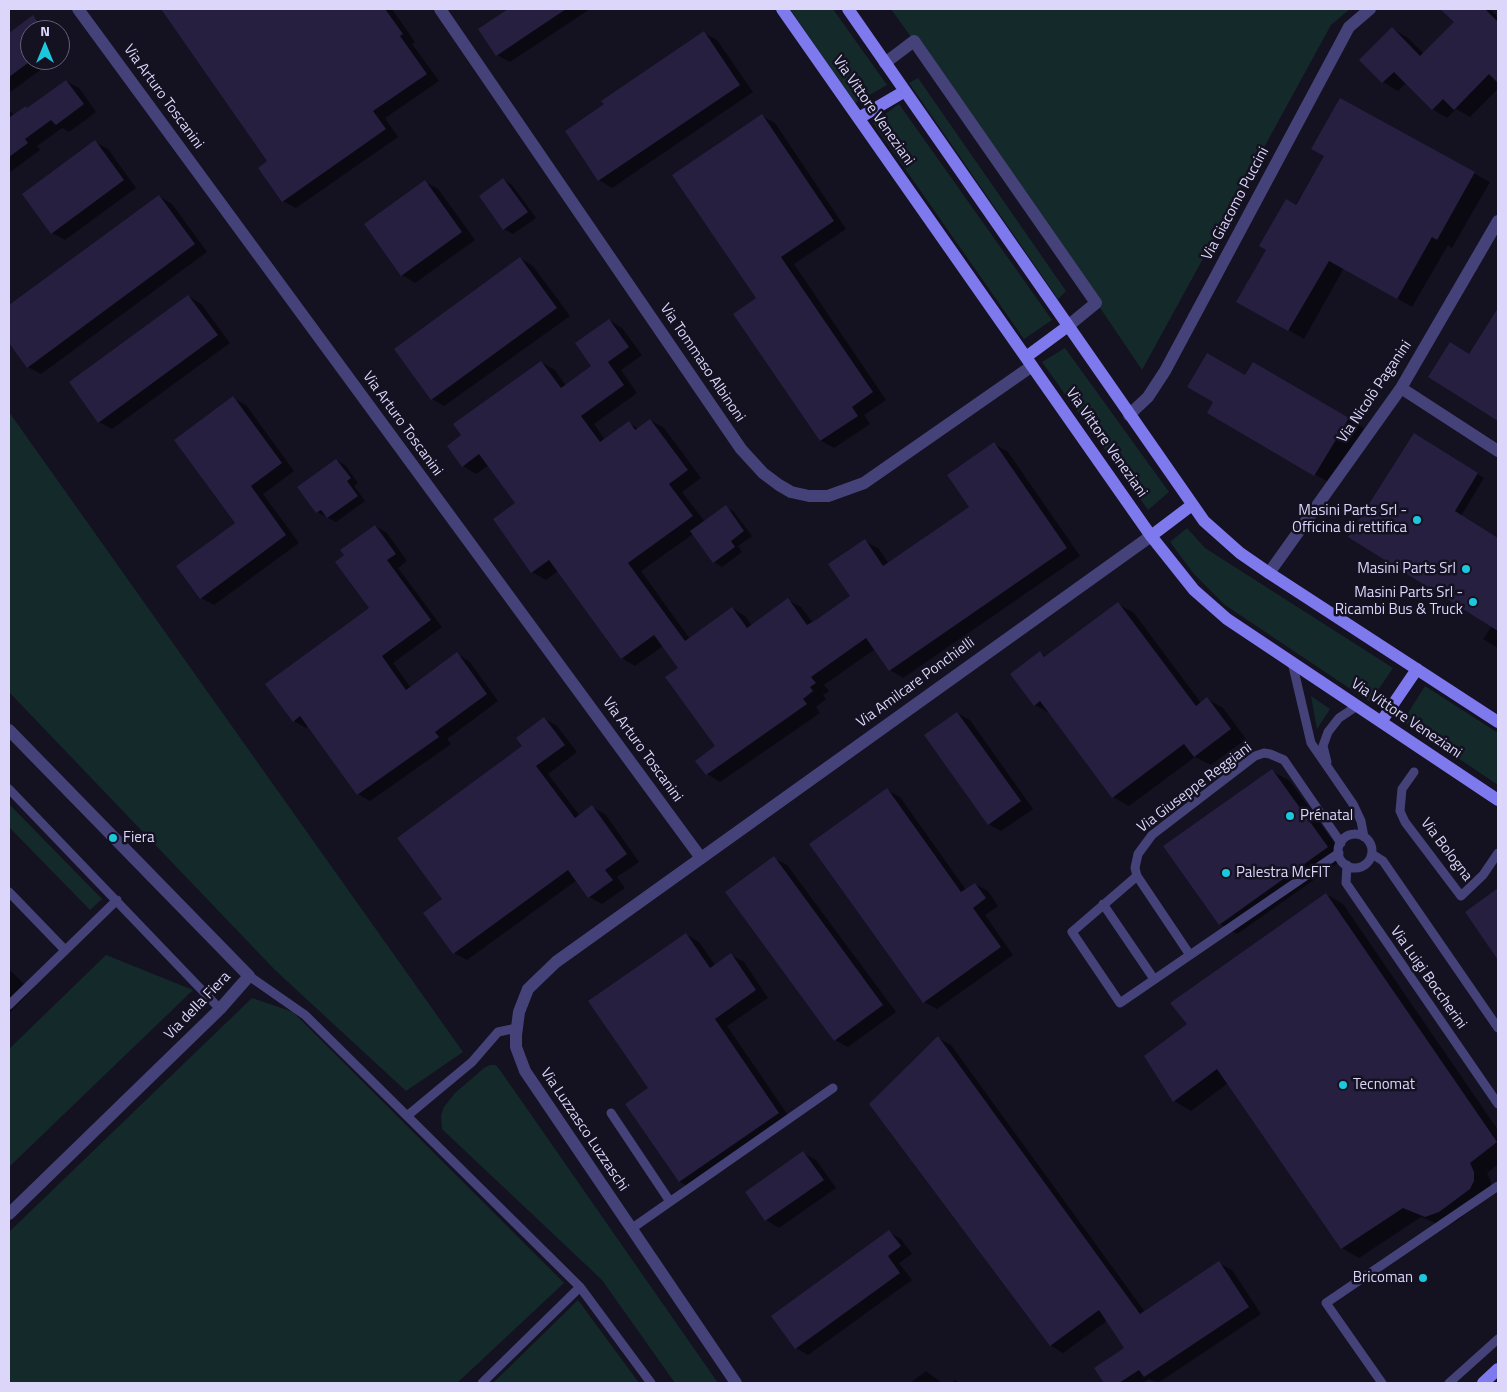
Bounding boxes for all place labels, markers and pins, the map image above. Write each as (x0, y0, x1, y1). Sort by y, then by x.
place label: Masini Parts Srl - Officina di rettifica (1292, 502, 1407, 537)
marker: Masini Parts Srl - Officina di rettifica (1411, 514, 1423, 526)
place label: Masini Parts Srl (1357, 560, 1456, 578)
marker: Masini Parts Srl (1460, 563, 1472, 575)
place label: Masini Parts Srl - Ricambi Bus & Truck (1335, 584, 1463, 619)
marker: Masini Parts Srl - Ricambi Bus & Truck (1467, 596, 1479, 608)
place label: Prénatal (1300, 807, 1353, 825)
marker: Prénatal (1284, 810, 1296, 822)
place label: Fiera (123, 829, 154, 847)
marker: Fiera (107, 832, 119, 844)
place label: Palestra McFIT (1236, 864, 1330, 882)
marker: Palestra McFIT (1220, 867, 1232, 879)
place label: Tecnomat (1353, 1076, 1415, 1094)
marker: Tecnomat (1337, 1079, 1349, 1091)
place label: Bricoman (1353, 1269, 1413, 1287)
marker: Bricoman (1417, 1272, 1429, 1284)

